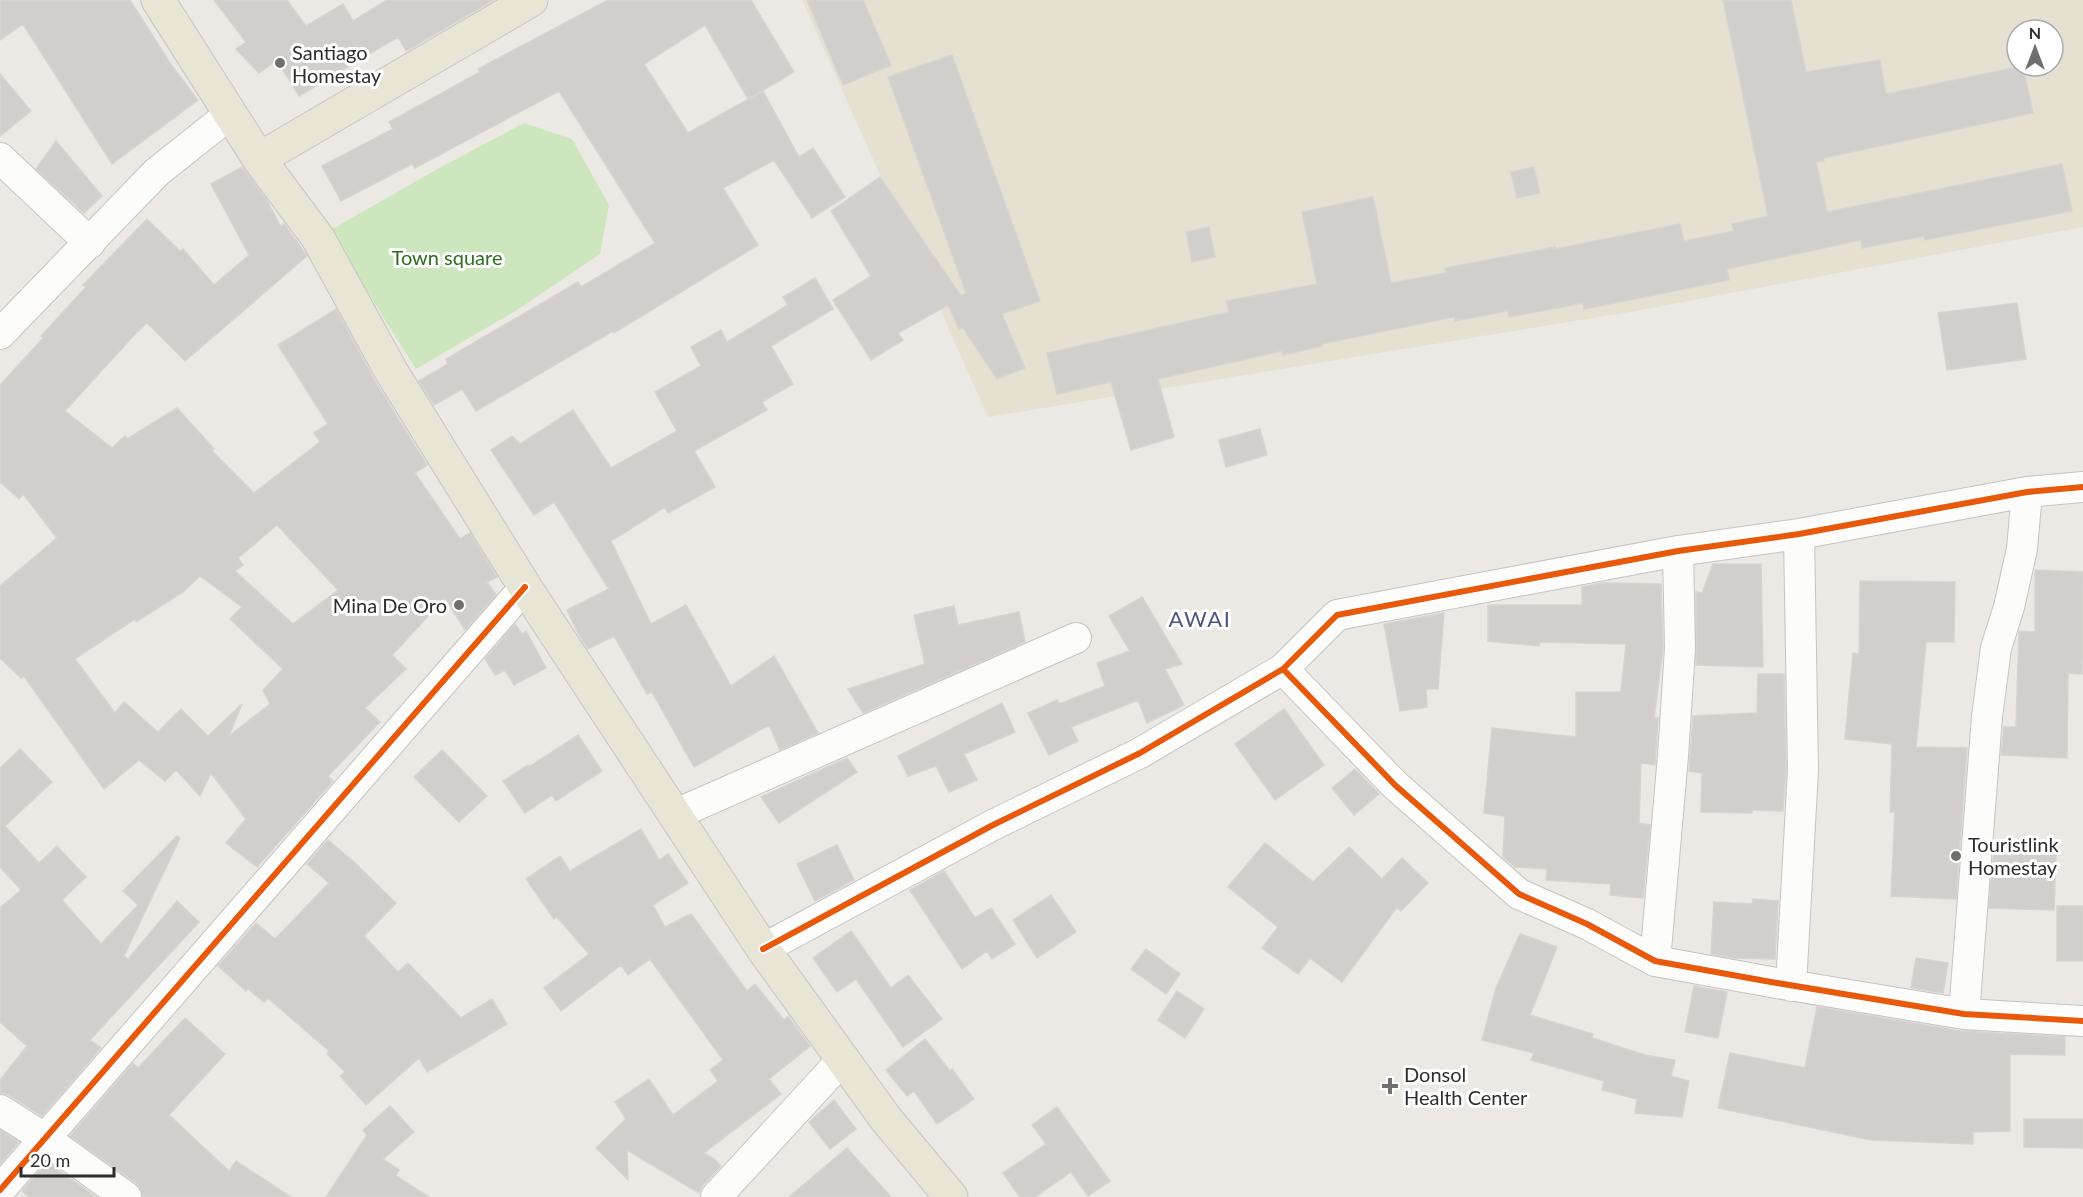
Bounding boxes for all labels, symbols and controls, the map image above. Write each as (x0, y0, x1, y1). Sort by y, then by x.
north arrow (2005, 18, 2065, 78)
text: N (2029, 23, 2041, 42)
place label: Santiago Homestay (292, 40, 382, 87)
marker: Santiago Homestay (273, 56, 287, 70)
park label: Town square (392, 245, 502, 269)
place label: Mina De Oro (333, 593, 447, 617)
marker: Mina De Oro (452, 598, 466, 612)
district label: AWAI (1169, 605, 1231, 632)
place label: Touristlink Homestay (1968, 832, 2059, 879)
marker: Touristlink Homestay (1949, 849, 1963, 863)
place label: Donsol Health Center (1404, 1062, 1528, 1109)
marker: Donsol Health Center (1381, 1077, 1399, 1095)
scale bar (21, 1140, 114, 1178)
text: 20 m (30, 1149, 70, 1171)

